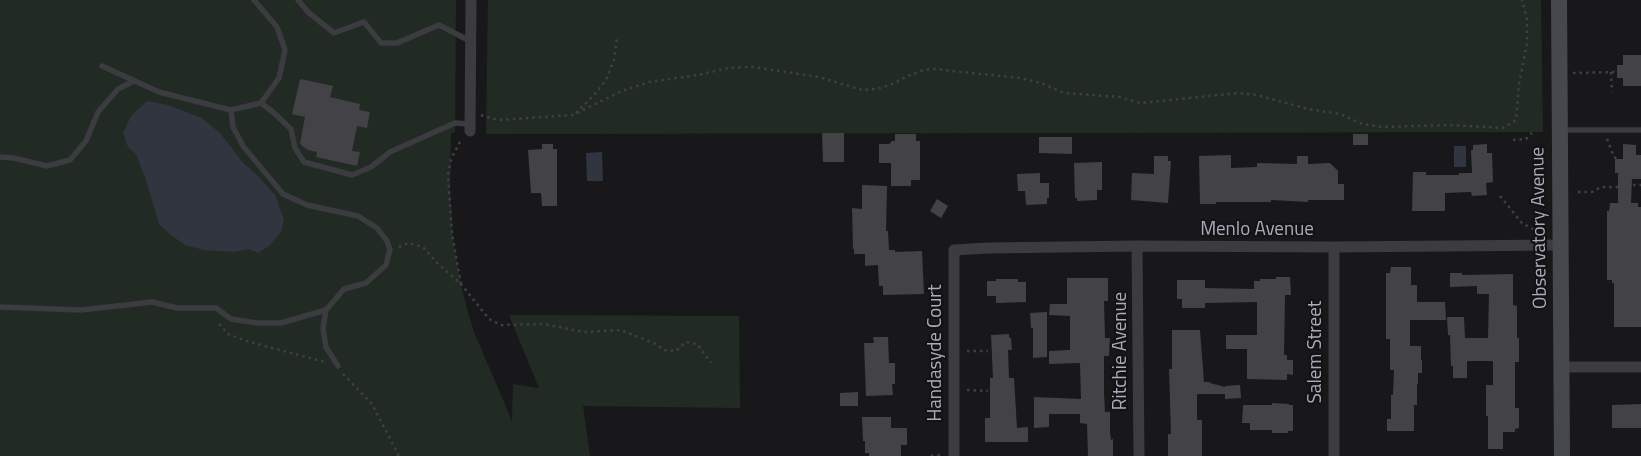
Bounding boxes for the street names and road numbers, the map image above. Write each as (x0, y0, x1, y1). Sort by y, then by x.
street label: Observatory Avenue (1527, 147, 1553, 309)
street label: Menlo Avenue (1200, 219, 1314, 241)
street label: Handasyde Court (925, 284, 947, 422)
street label: Ritchie Avenue (1110, 292, 1132, 410)
street label: Salem Street (1305, 301, 1327, 403)

